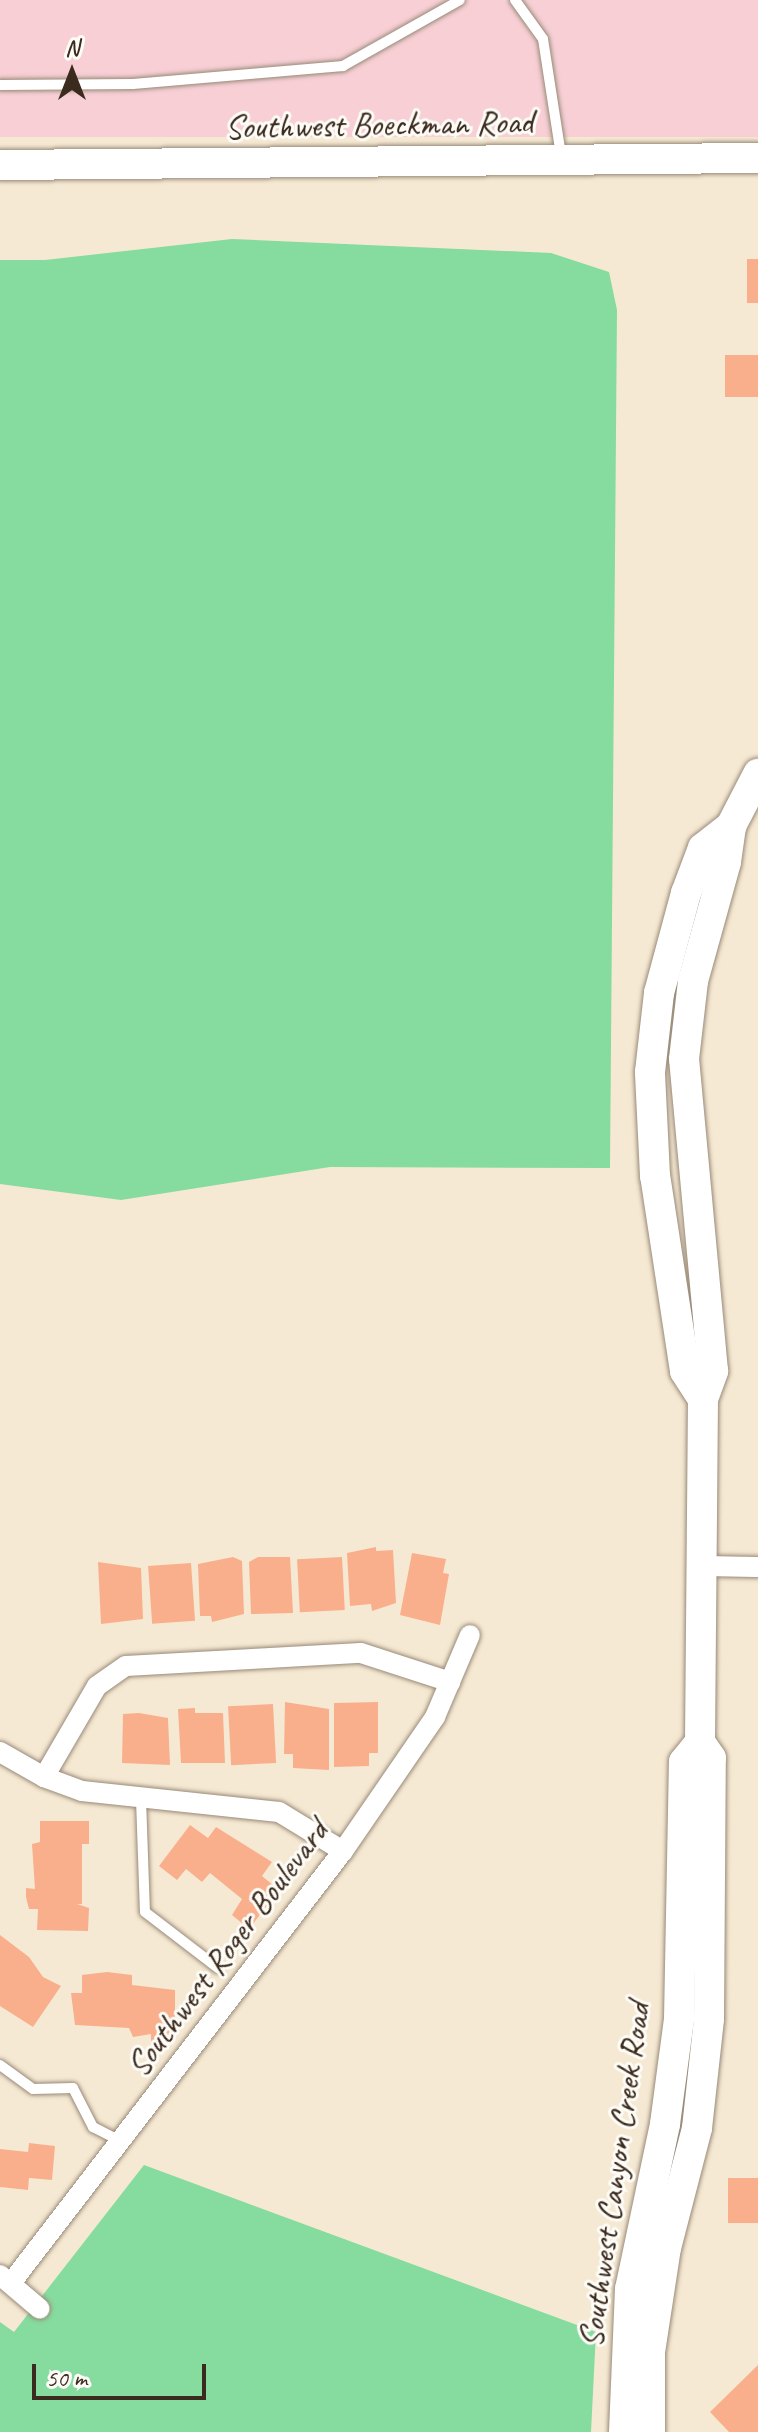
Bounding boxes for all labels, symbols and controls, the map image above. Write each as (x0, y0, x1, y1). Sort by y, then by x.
north arrow (32, 32, 112, 112)
text: N (65, 34, 79, 62)
street label: Southwest Boeckman Road (226, 101, 532, 147)
street label: Southwest Roger Boulevard (117, 1811, 337, 2085)
street label: Southwest Canyon Creek Road (570, 2000, 658, 2350)
scale bar (36, 2348, 210, 2398)
text: 50 m (46, 2363, 87, 2393)

